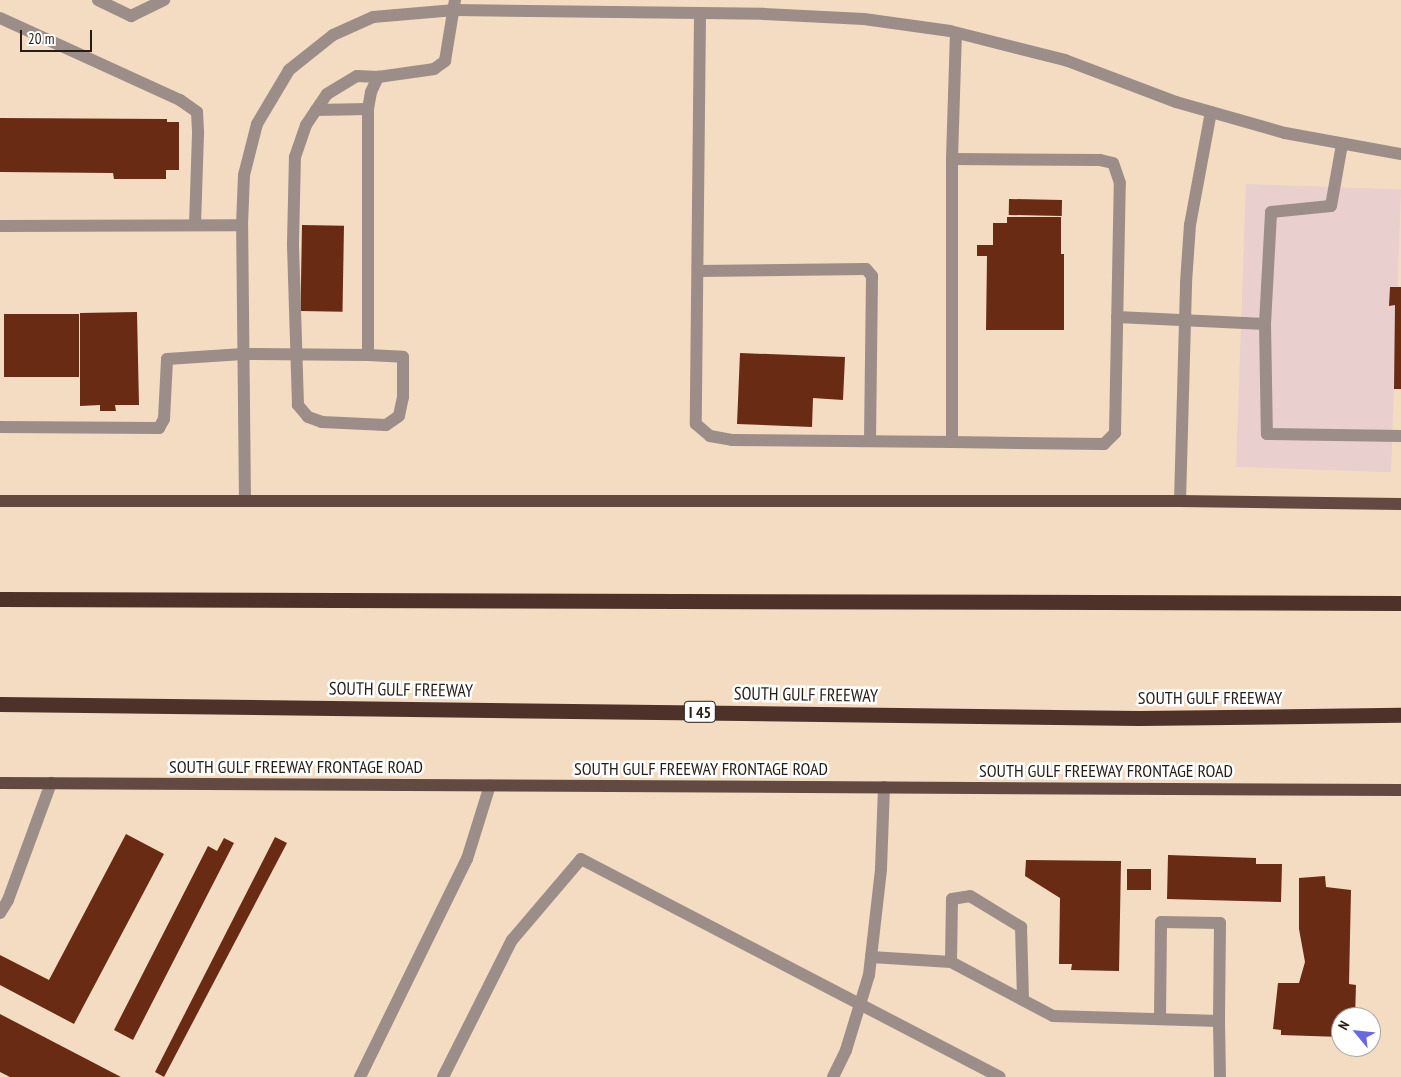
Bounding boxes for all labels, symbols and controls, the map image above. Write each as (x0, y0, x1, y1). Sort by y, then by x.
scale bar (22, 20, 95, 52)
text: 20 m (28, 29, 54, 48)
street label: SOUTH GULF FREEWAY (329, 678, 473, 702)
street label: SOUTH GULF FREEWAY (734, 683, 878, 707)
street label: SOUTH GULF FREEWAY (1138, 687, 1282, 709)
road number: I 45 (684, 699, 716, 726)
street label: SOUTH GULF FREEWAY FRONTAGE ROAD (169, 756, 423, 778)
street label: SOUTH GULF FREEWAY FRONTAGE ROAD (574, 758, 828, 780)
street label: SOUTH GULF FREEWAY FRONTAGE ROAD (979, 760, 1233, 782)
north arrow (1331, 1007, 1381, 1057)
text: N (1334, 1018, 1353, 1033)

